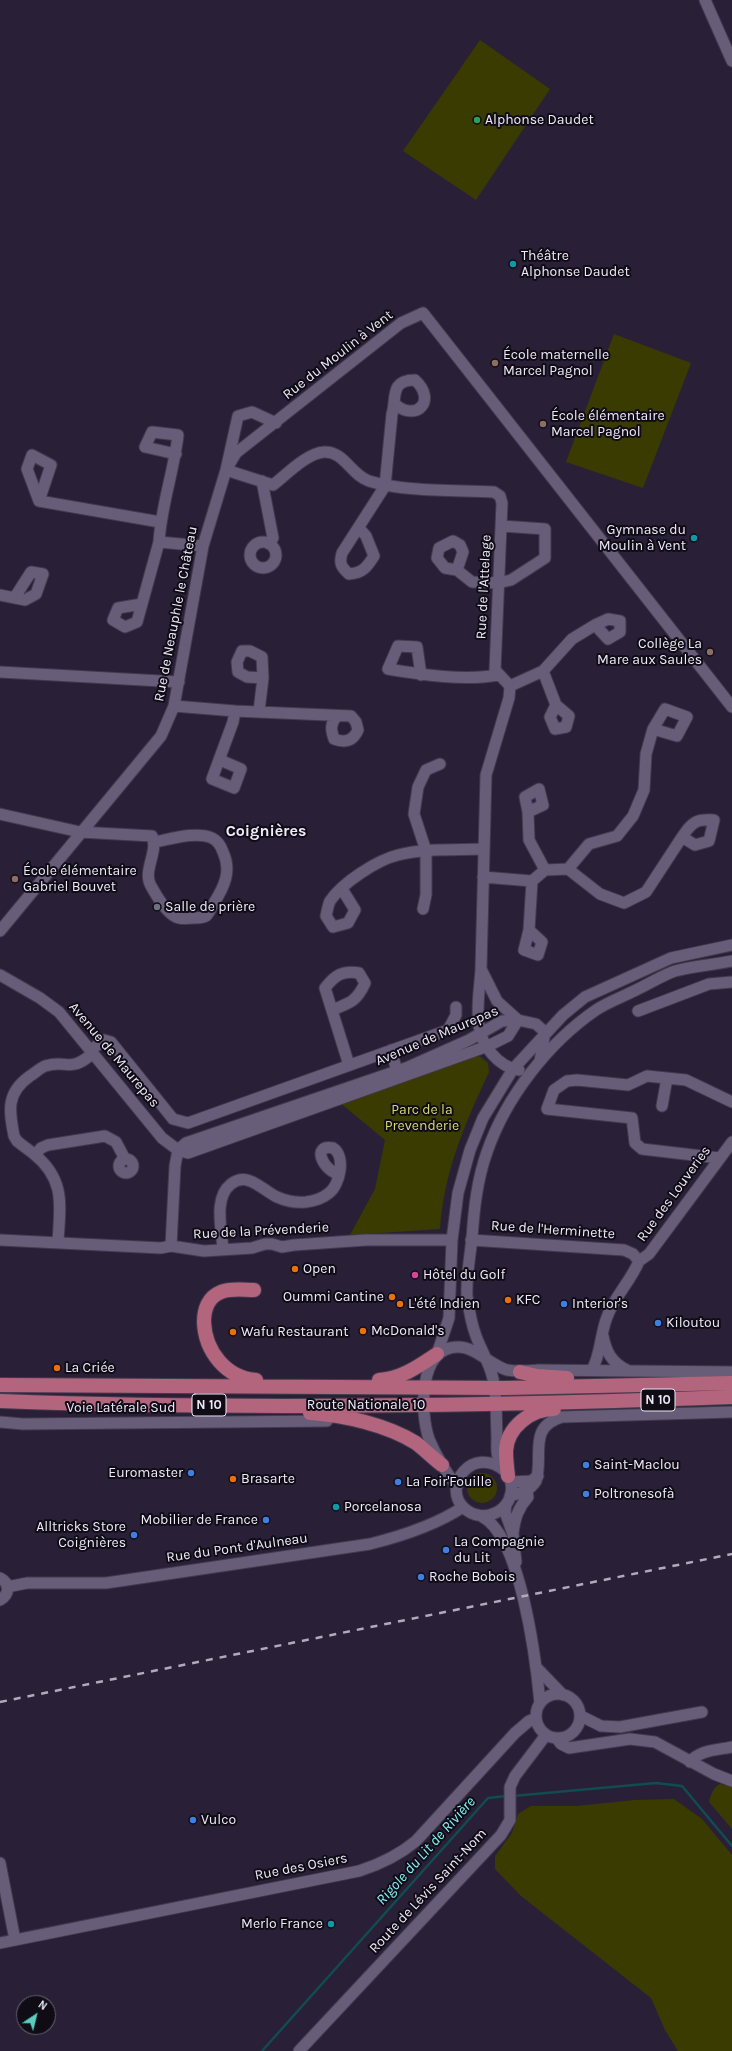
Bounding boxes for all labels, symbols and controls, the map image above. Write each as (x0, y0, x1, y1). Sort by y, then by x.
place label: Alphonse Daudet (485, 112, 594, 128)
marker: Alphonse Daudet (472, 115, 482, 125)
place label: Théâtre Alphonse Daudet (521, 248, 630, 280)
marker: Théâtre Alphonse Daudet (508, 259, 518, 269)
street label: Rue du Moulin à Vent (280, 307, 396, 403)
place label: École maternelle Marcel Pagnol (503, 347, 609, 380)
marker: École maternelle Marcel Pagnol (490, 358, 500, 368)
place label: École élémentaire Marcel Pagnol (551, 408, 665, 440)
marker: École élémentaire Marcel Pagnol (538, 419, 548, 429)
place label: Gymnase du Moulin à Vent (599, 522, 686, 554)
street label: Rue de Neauphle le Château (151, 525, 201, 703)
marker: Gymnase du Moulin à Vent (689, 533, 699, 543)
street label: Rue de l'Attelage (473, 534, 495, 640)
place label: Collège La Mare aux Saules (597, 636, 702, 668)
marker: Collège La Mare aux Saules (705, 647, 715, 657)
district label: Coignières (226, 821, 306, 841)
place label: École élémentaire Gabriel Bouvet (23, 863, 137, 896)
marker: École élémentaire Gabriel Bouvet (10, 874, 20, 884)
place label: Salle de prière (165, 899, 255, 915)
marker: Salle de prière (152, 902, 162, 912)
street label: Avenue de Maurepas (65, 999, 163, 1111)
street label: Avenue de Maurepas (373, 1003, 501, 1069)
park label: Parc de la Prevenderie (385, 1102, 459, 1134)
street label: Rue des Louveries (634, 1143, 714, 1245)
street label: Rue de l'Herminette (490, 1217, 616, 1243)
street label: Rue de la Prévenderie (193, 1219, 329, 1243)
place label: Open (303, 1261, 336, 1277)
marker: Open (290, 1264, 300, 1274)
place label: Hôtel du Golf (423, 1267, 505, 1283)
marker: Hôtel du Golf (410, 1270, 420, 1280)
place label: Oummi Cantine (283, 1289, 384, 1305)
marker: Oummi Cantine (387, 1292, 397, 1302)
place label: KFC (516, 1292, 540, 1308)
marker: KFC (503, 1295, 513, 1305)
place label: L'été Indien (408, 1296, 480, 1312)
place label: Interior's (572, 1296, 628, 1312)
marker: L'été Indien (395, 1299, 405, 1309)
marker: Interior's (559, 1299, 569, 1309)
place label: Kiloutou (666, 1315, 720, 1331)
marker: Kiloutou (653, 1318, 663, 1328)
place label: McDonald's (371, 1323, 445, 1339)
place label: Wafu Restaurant (241, 1324, 348, 1340)
marker: McDonald's (358, 1326, 368, 1336)
marker: Wafu Restaurant (228, 1327, 238, 1337)
place label: La Criée (65, 1360, 115, 1376)
marker: La Criée (52, 1363, 62, 1373)
road number: N 10 (641, 1389, 675, 1411)
road number: N 10 (192, 1394, 226, 1416)
street label: Route Nationale 10 (307, 1397, 425, 1413)
street label: Voie Latérale Sud (67, 1400, 175, 1416)
place label: Saint-Maclou (594, 1457, 680, 1473)
marker: Saint-Maclou (581, 1460, 591, 1470)
place label: Euromaster (108, 1465, 183, 1481)
marker: Euromaster (186, 1468, 196, 1478)
place label: Brasarte (241, 1471, 295, 1487)
marker: Brasarte (228, 1474, 238, 1484)
place label: La Foir'Fouille (406, 1474, 492, 1490)
marker: La Foir'Fouille (393, 1477, 403, 1487)
place label: Poltronesofà (594, 1486, 674, 1502)
marker: Poltronesofà (581, 1489, 591, 1499)
place label: Porcelanosa (344, 1499, 422, 1515)
marker: Porcelanosa (331, 1502, 341, 1512)
place label: Mobilier de France (141, 1512, 258, 1528)
marker: Mobilier de France (261, 1515, 271, 1525)
place label: Alltricks Store Coignières (36, 1519, 126, 1552)
marker: Alltricks Store Coignières (129, 1530, 139, 1540)
street label: Rue du Pont d'Aulneau (165, 1530, 309, 1566)
place label: La Compagnie du Lit (454, 1534, 545, 1566)
marker: La Compagnie du Lit (441, 1545, 451, 1555)
place label: Roche Bobois (429, 1569, 515, 1585)
marker: Roche Bobois (416, 1572, 426, 1582)
water label: Rigole du Lit de Rivière (373, 1793, 479, 1909)
place label: Vulco (201, 1812, 236, 1828)
marker: Vulco (188, 1815, 198, 1825)
street label: Route de Lévis Saint-Nom (366, 1825, 490, 1957)
street label: Rue des Osiers (253, 1850, 349, 1884)
place label: Merlo France (241, 1916, 323, 1932)
marker: Merlo France (326, 1919, 336, 1929)
north arrow (16, 1995, 56, 2035)
text: N (36, 1998, 50, 2013)

